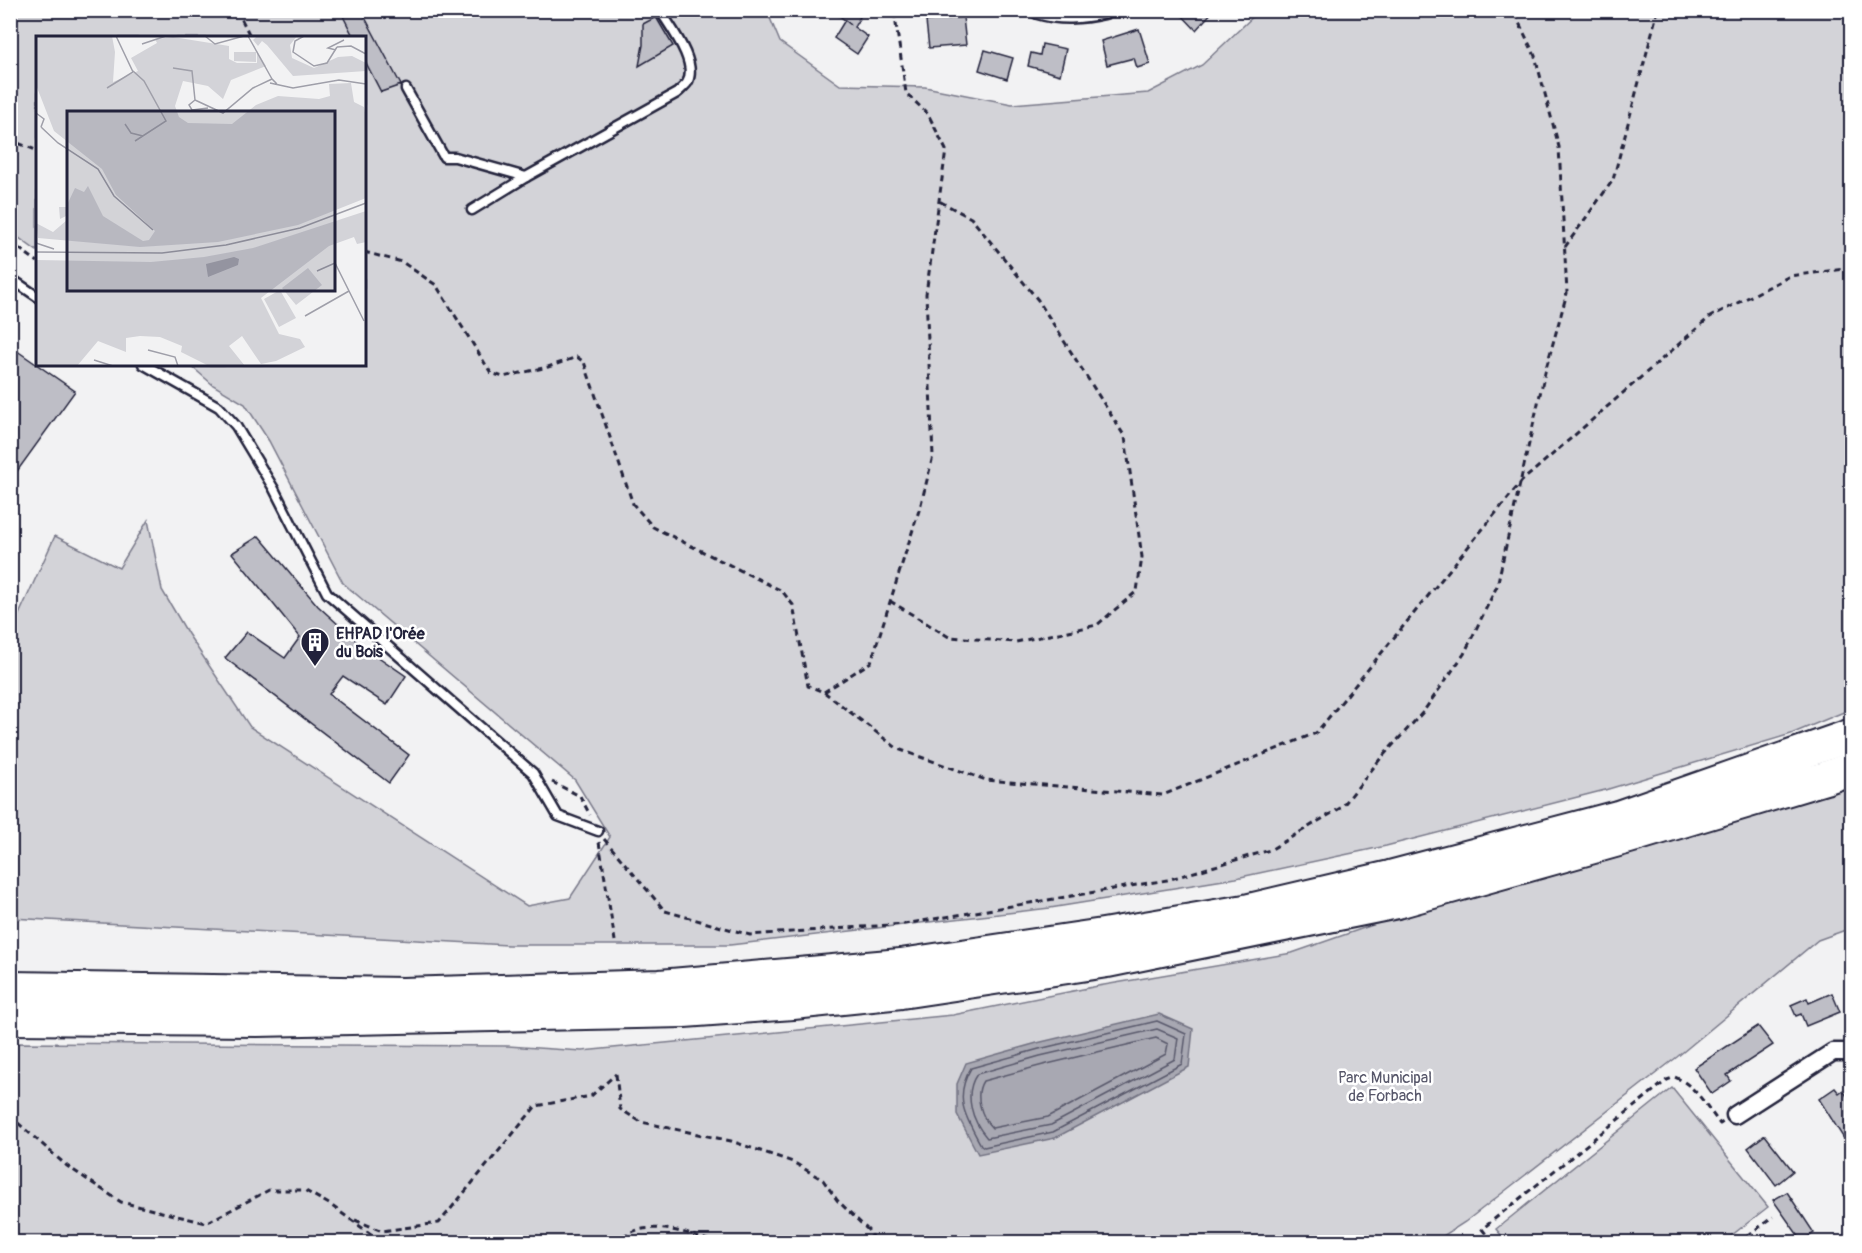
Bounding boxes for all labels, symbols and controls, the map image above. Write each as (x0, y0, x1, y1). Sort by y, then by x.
inset map (36, 36, 366, 366)
place label: EHPAD l'Orée du Bois (336, 624, 426, 662)
building icon: EHPAD l'Orée du Bois (299, 626, 331, 668)
park label: Parc Municipal de Forbach (1338, 1068, 1432, 1106)

